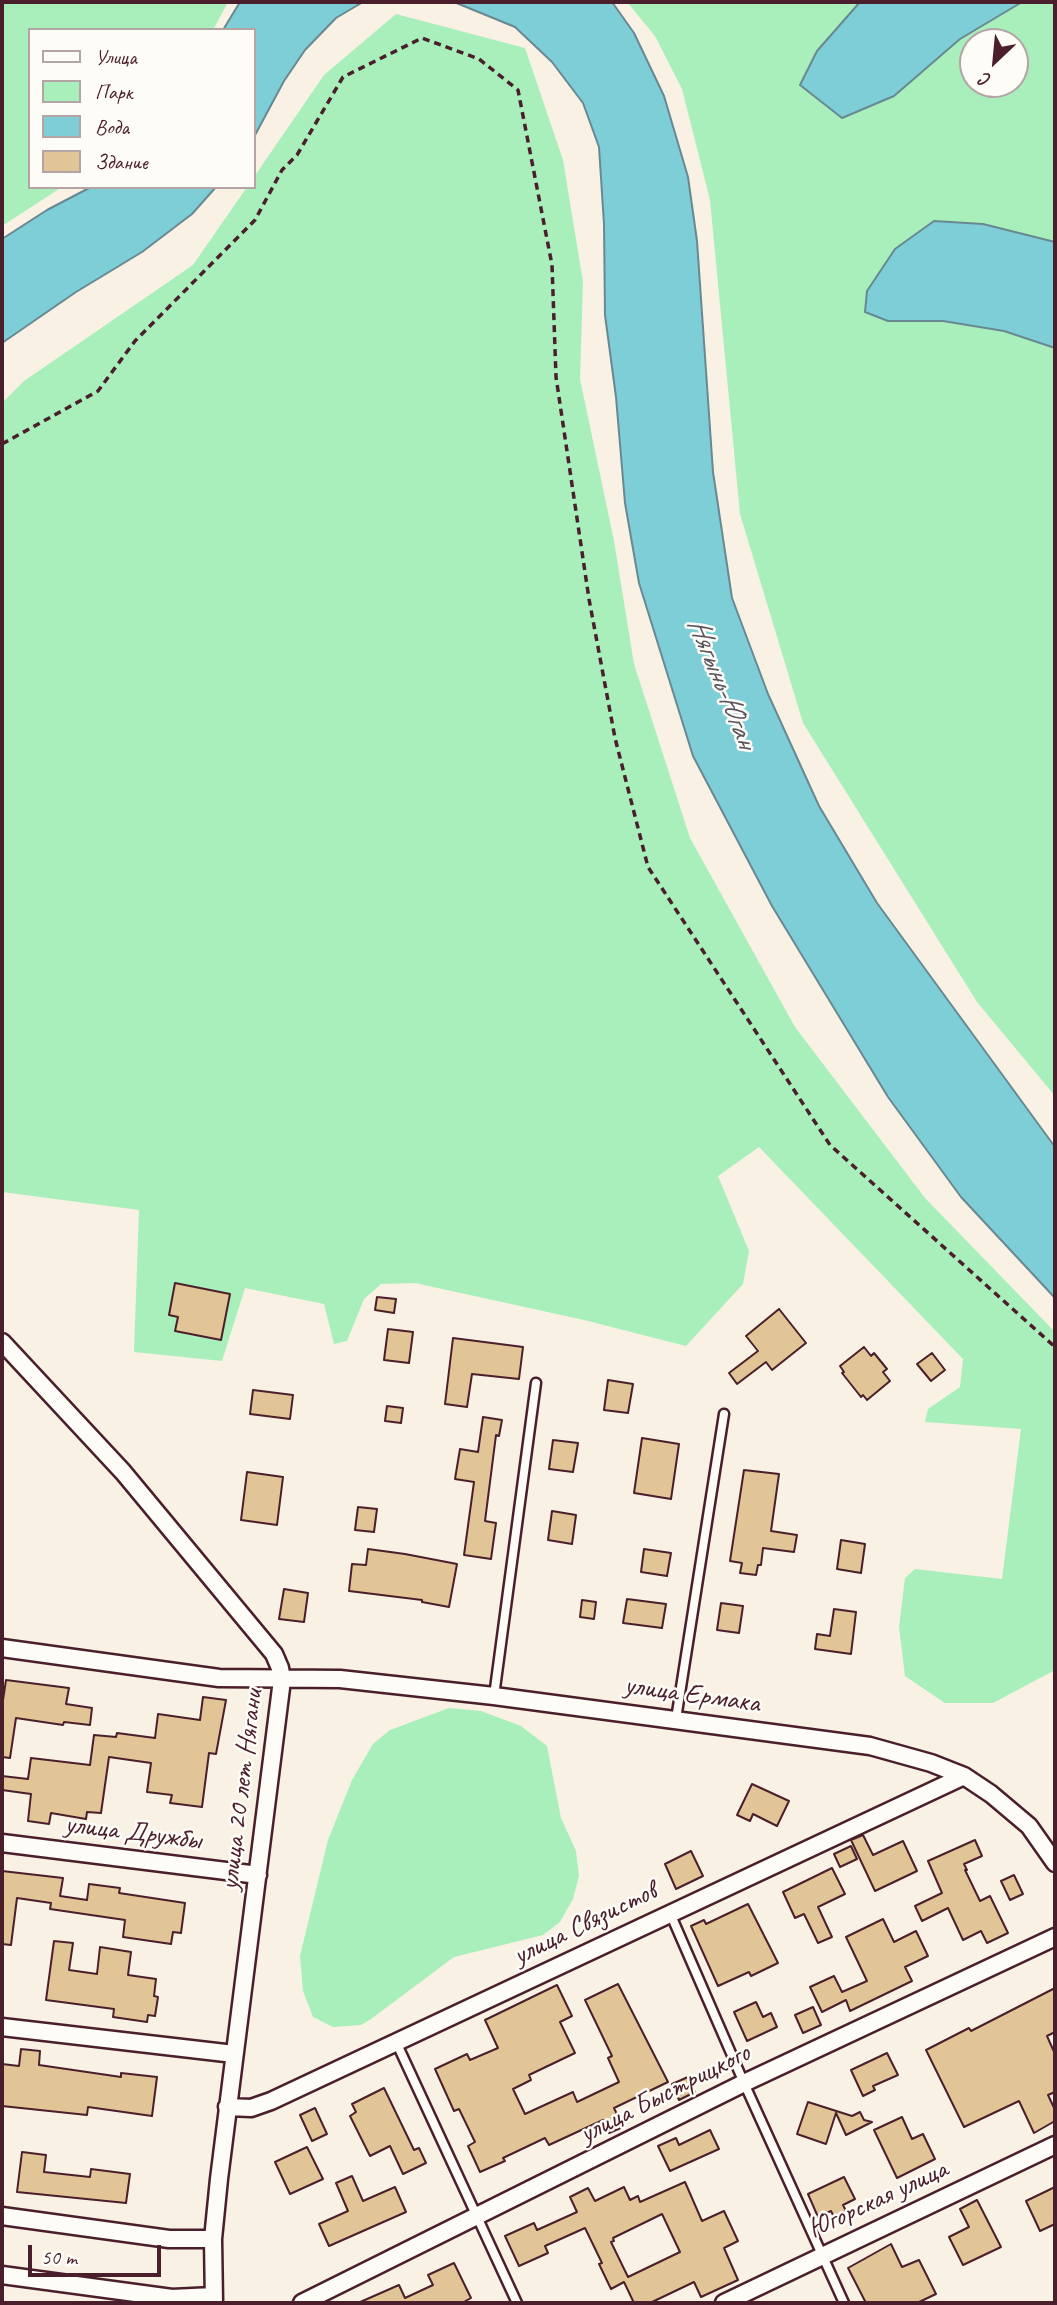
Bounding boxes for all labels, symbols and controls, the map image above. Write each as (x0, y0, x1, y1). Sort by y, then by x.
legend (28, 28, 256, 189)
north arrow (959, 28, 1029, 98)
text: Улица (95, 44, 137, 70)
text: С (976, 67, 995, 93)
text: Парк (95, 79, 132, 105)
text: Вода (95, 114, 129, 140)
text: Здание (95, 149, 148, 175)
water label: Нягынь-Юган (679, 613, 763, 753)
street label: улица Ермака (622, 1669, 762, 1721)
street label: улица 20 лет Нягани (213, 1688, 271, 1892)
street label: улица Дружбы (63, 1808, 203, 1858)
street label: улица Связистов (508, 1875, 662, 1973)
street label: улица Быстрицкого (574, 2037, 756, 2151)
street label: Югорская улица (803, 2153, 953, 2247)
scale bar (32, 2232, 164, 2276)
text: 50 m (41, 2244, 77, 2270)

